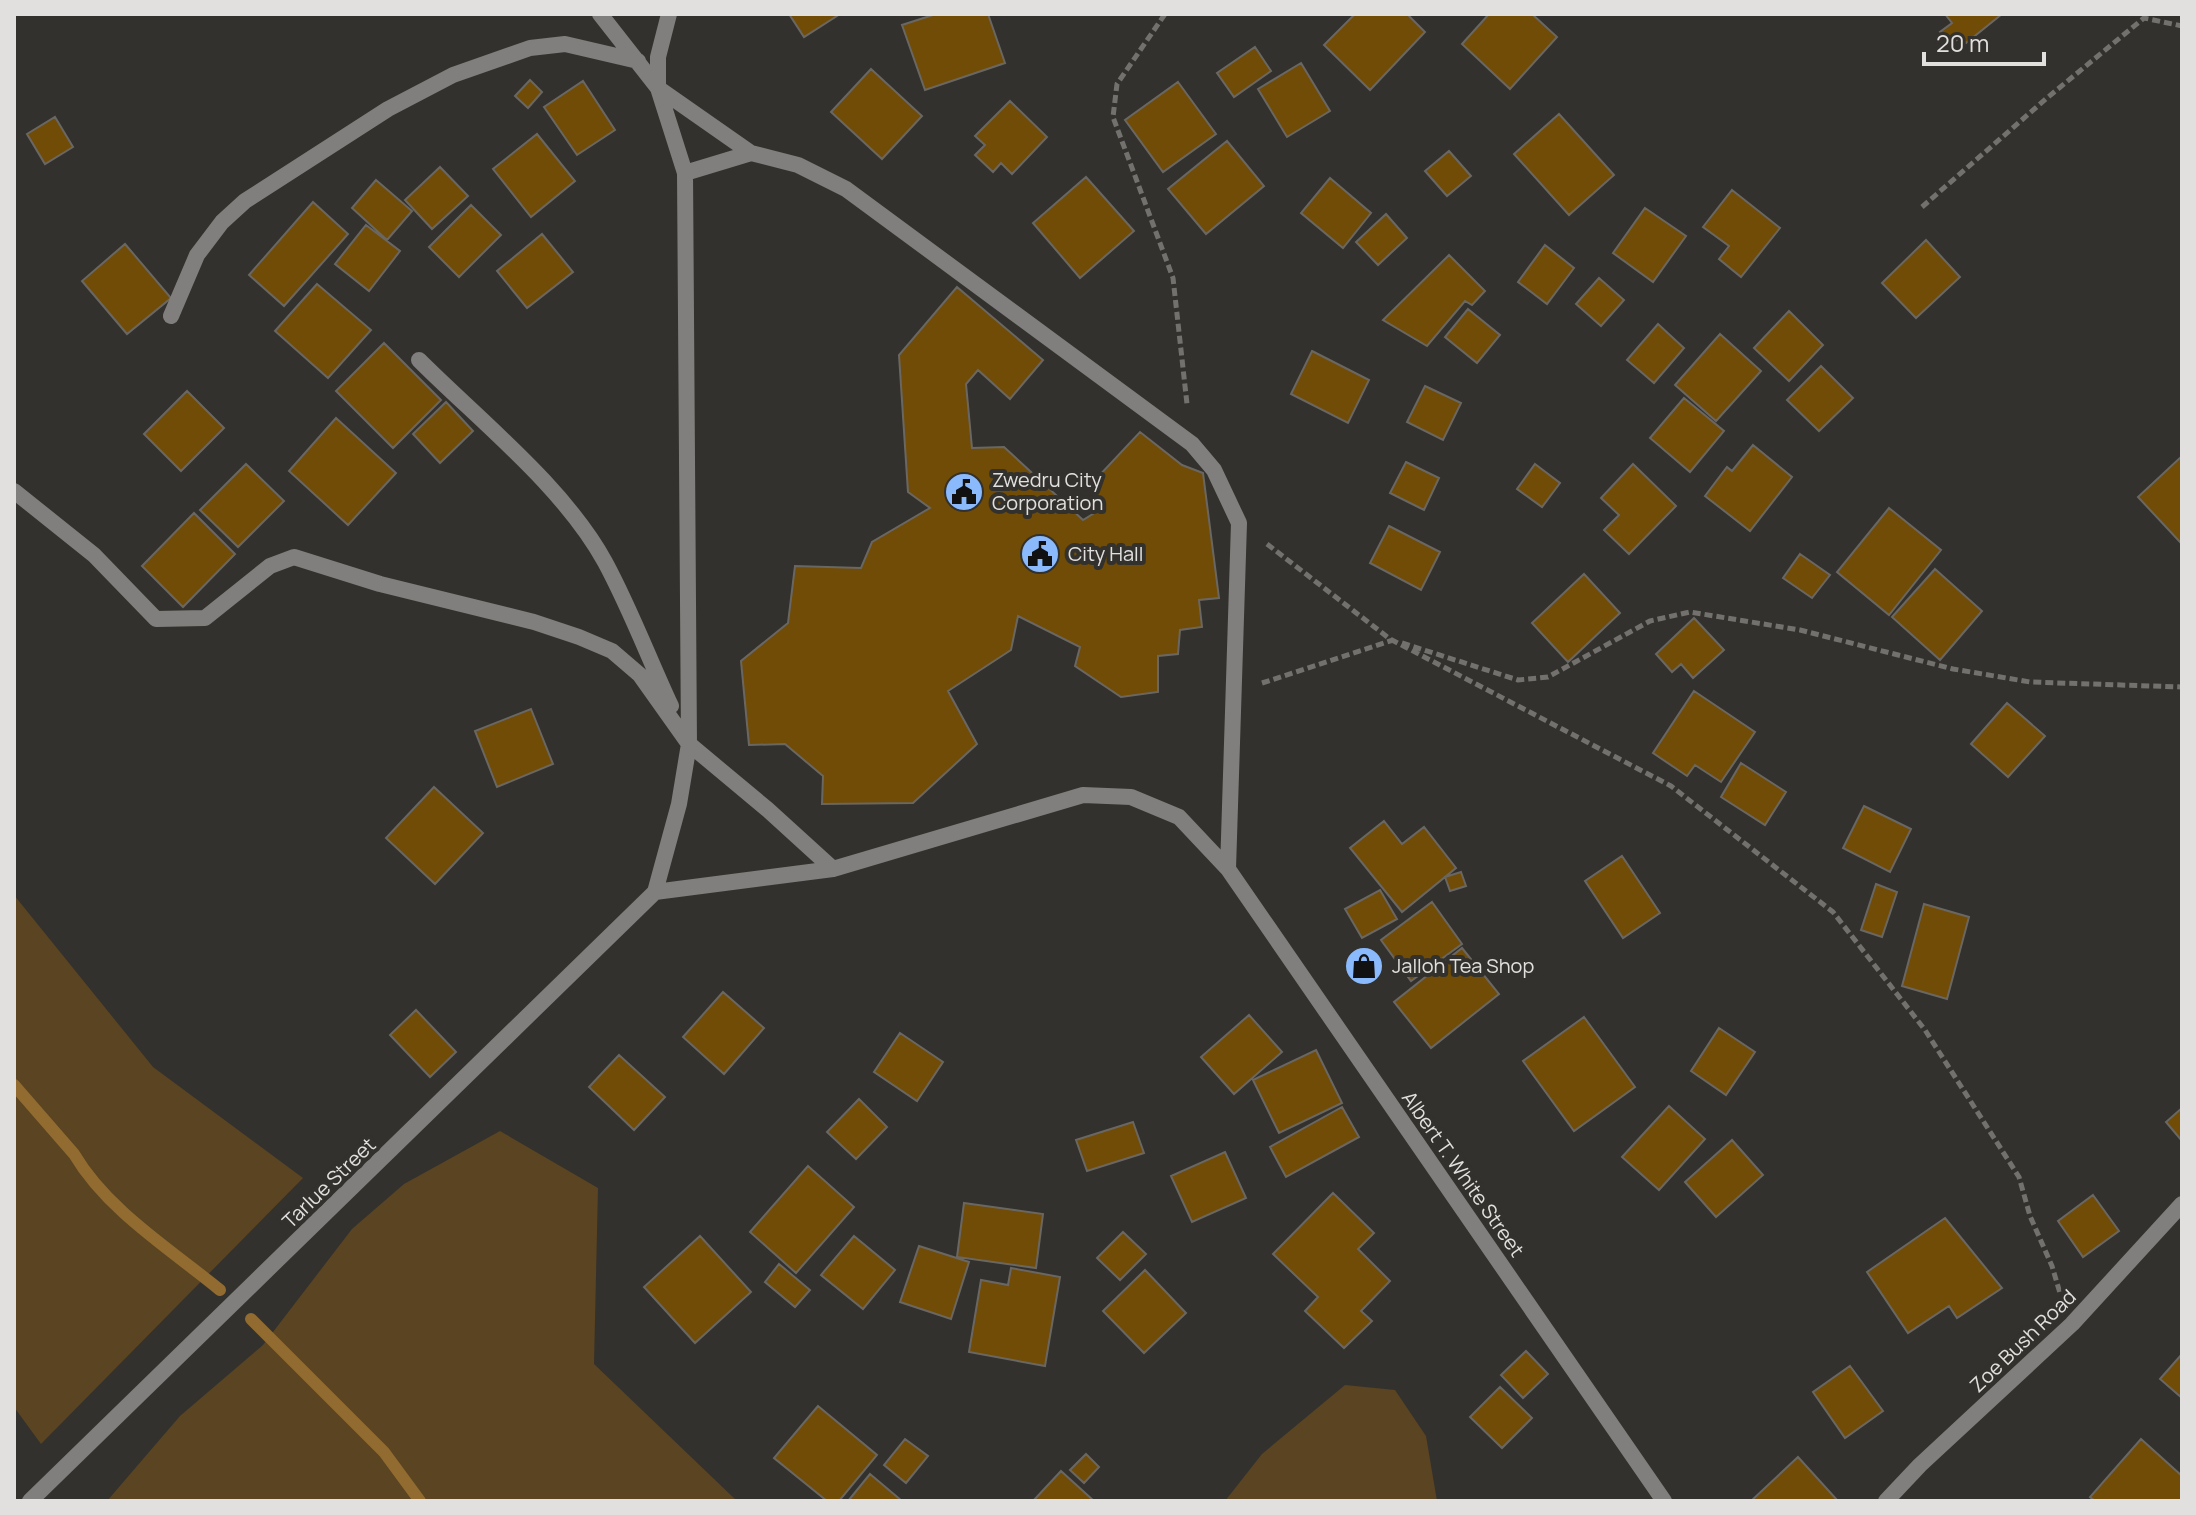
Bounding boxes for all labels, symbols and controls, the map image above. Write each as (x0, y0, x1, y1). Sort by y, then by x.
scale bar (1924, 16, 2044, 66)
text: 20 m (1936, 26, 1989, 59)
place label: Zwedru City Corporation (992, 466, 1103, 516)
public building icon: Zwedru City Corporation (943, 471, 985, 513)
public building icon: City Hall (1019, 533, 1061, 575)
place label: City Hall (1068, 540, 1143, 567)
shop icon: Jalloh Tea Shop (1343, 945, 1385, 987)
place label: Jalloh Tea Shop (1392, 952, 1534, 979)
street label: Albert T. White Street (1396, 1086, 1531, 1262)
street label: Tarlue Street (276, 1131, 381, 1234)
street label: Zoe Bush Road (1964, 1283, 2082, 1398)

